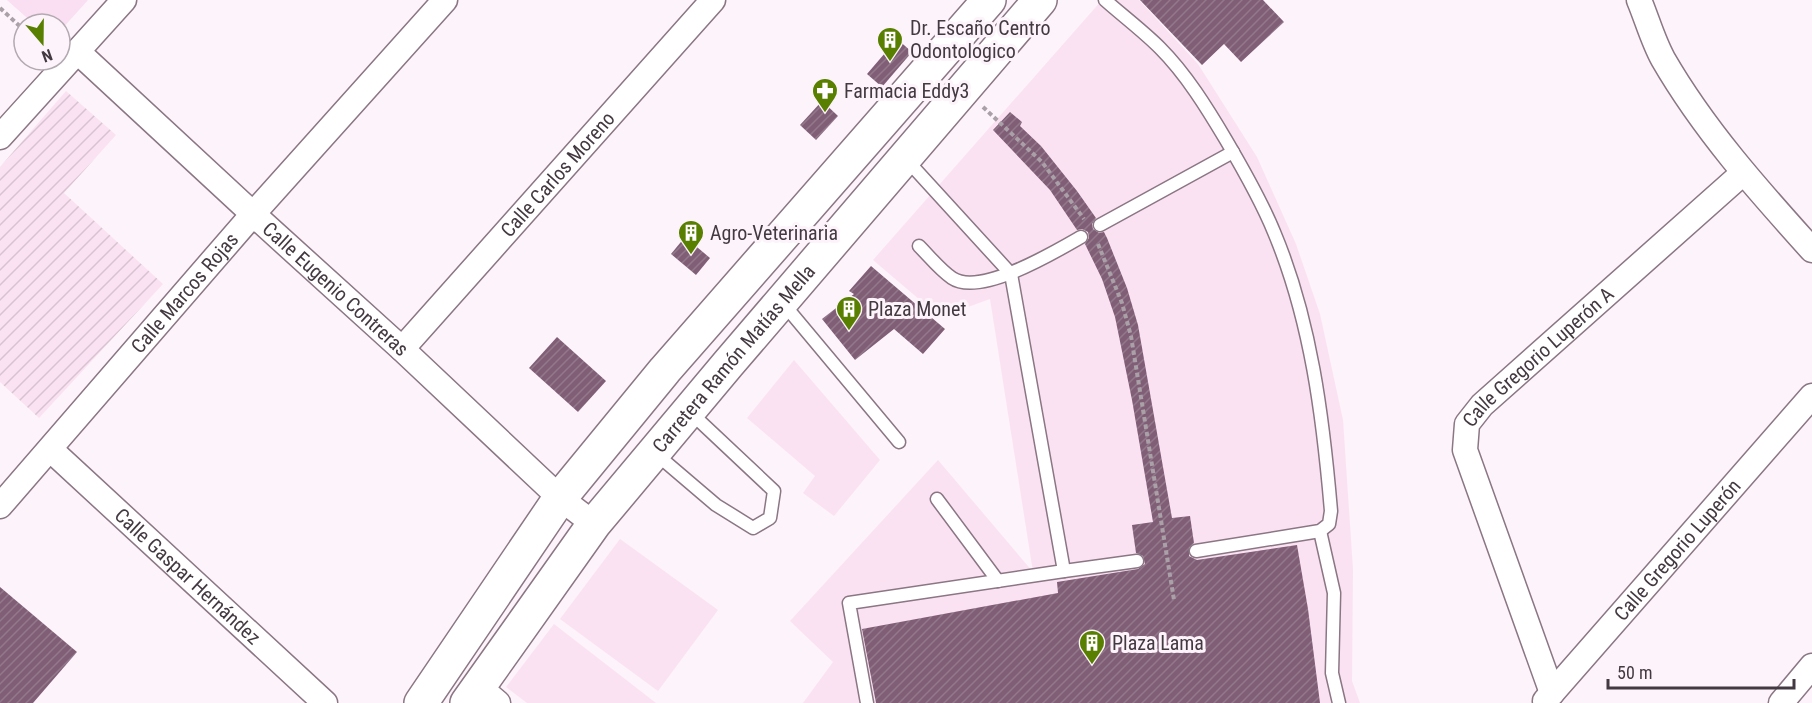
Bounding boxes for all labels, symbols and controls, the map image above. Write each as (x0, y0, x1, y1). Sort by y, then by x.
north arrow (12, 12, 72, 72)
place label: Dr. Escaño Centro Odontologico (910, 16, 1051, 63)
building icon: Dr. Escaño Centro Odontologico (875, 25, 905, 63)
text: N (39, 45, 55, 66)
pharmacy icon: Farmacia Eddy3 (810, 76, 840, 114)
place label: Farmacia Eddy3 (844, 79, 969, 103)
street label: Calle Carlos Moreno (496, 107, 620, 242)
street label: Calle Eugenio Contreras (258, 217, 414, 361)
building icon: Agro-Veterinaria (676, 218, 706, 256)
place label: Agro-Veterinaria (710, 221, 838, 245)
street label: Calle Marcos Rojas (126, 228, 243, 358)
street label: Carretera Ramón Matías Mella (647, 260, 820, 457)
street label: Calle Gregorio Luperón A (1457, 282, 1619, 432)
building icon: Plaza Monet (834, 294, 864, 332)
place label: Plaza Monet (868, 297, 966, 321)
street label: Calle Gregorio Luperón (1609, 474, 1746, 625)
street label: Calle Gaspar Hernández (110, 503, 265, 649)
building icon: Plaza Lama (1077, 628, 1107, 666)
place label: Plaza Lama (1112, 631, 1204, 655)
scale bar (1608, 652, 1794, 690)
text: 50 m (1617, 662, 1652, 683)

